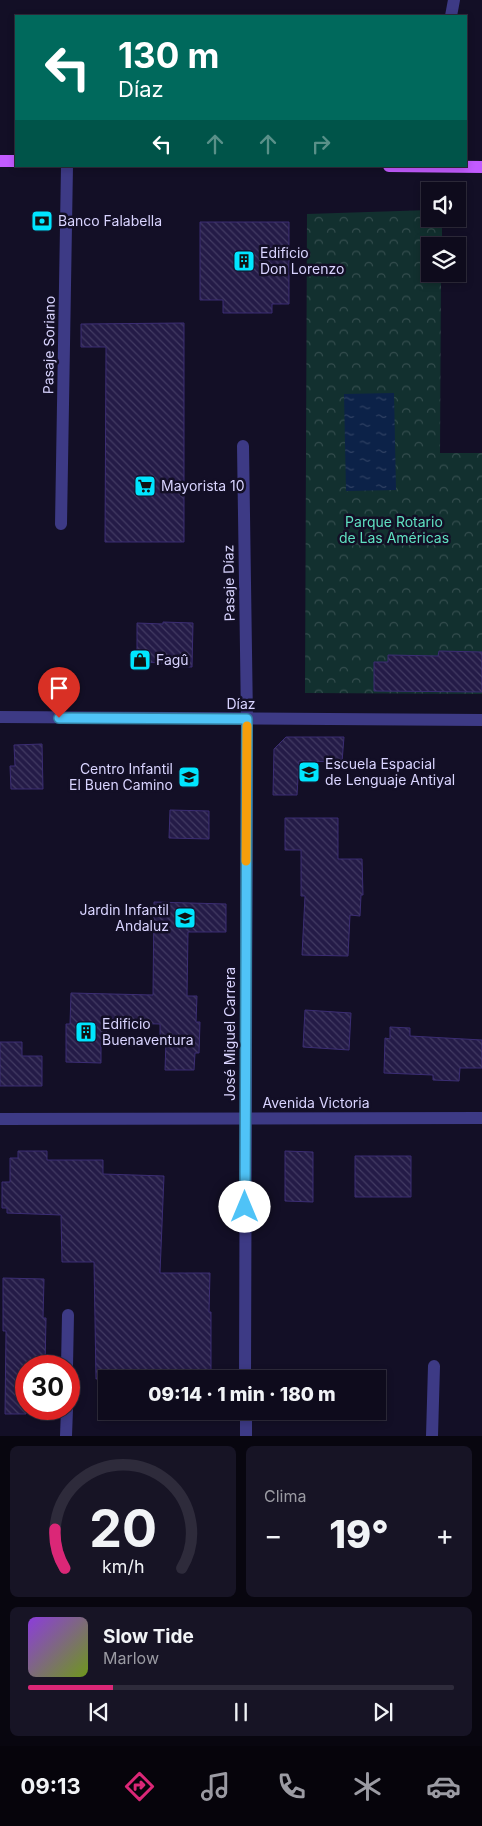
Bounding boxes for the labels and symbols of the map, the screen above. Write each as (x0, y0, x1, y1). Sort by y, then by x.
bank icon: Banco Falabella (30, 209, 54, 233)
place label: Banco Falabella (58, 212, 162, 229)
place label: Edificio Don Lorenzo (260, 244, 344, 277)
building icon: Edificio Don Lorenzo (232, 249, 256, 273)
street label: Pasaje Soriano (39, 296, 58, 394)
supermarket icon: Mayorista 10 (133, 474, 157, 498)
place label: Mayorista 10 (161, 477, 245, 494)
park label: Parque Rotario de Las Américas (339, 513, 449, 546)
street label: Pasaje Díaz (219, 545, 238, 621)
shop icon: Fagû (128, 648, 152, 672)
place label: Fagû (156, 651, 189, 668)
pin (38, 667, 80, 718)
street label: Díaz (226, 695, 256, 712)
place label: Escuela Espacial de Lenguaje Antiyal (325, 755, 455, 788)
place label: Centro Infantil El Buen Camino (69, 760, 173, 793)
school or university icon: Escuela Espacial de Lenguaje Antiyal (297, 760, 321, 784)
school or university icon: Centro Infantil El Buen Camino (177, 765, 201, 789)
place label: Jardin Infantil Andaluz (79, 901, 169, 934)
school or university icon: Jardin Infantil Andaluz (173, 906, 197, 930)
street label: José Miguel Carrera (221, 967, 238, 1101)
place label: Edificio Buenaventura (102, 1015, 194, 1048)
building icon: Edificio Buenaventura (74, 1020, 98, 1044)
street label: Avenida Victoria (262, 1094, 370, 1111)
position arrow (218, 1180, 270, 1232)
speed limit sign: 30 (15, 1355, 80, 1420)

